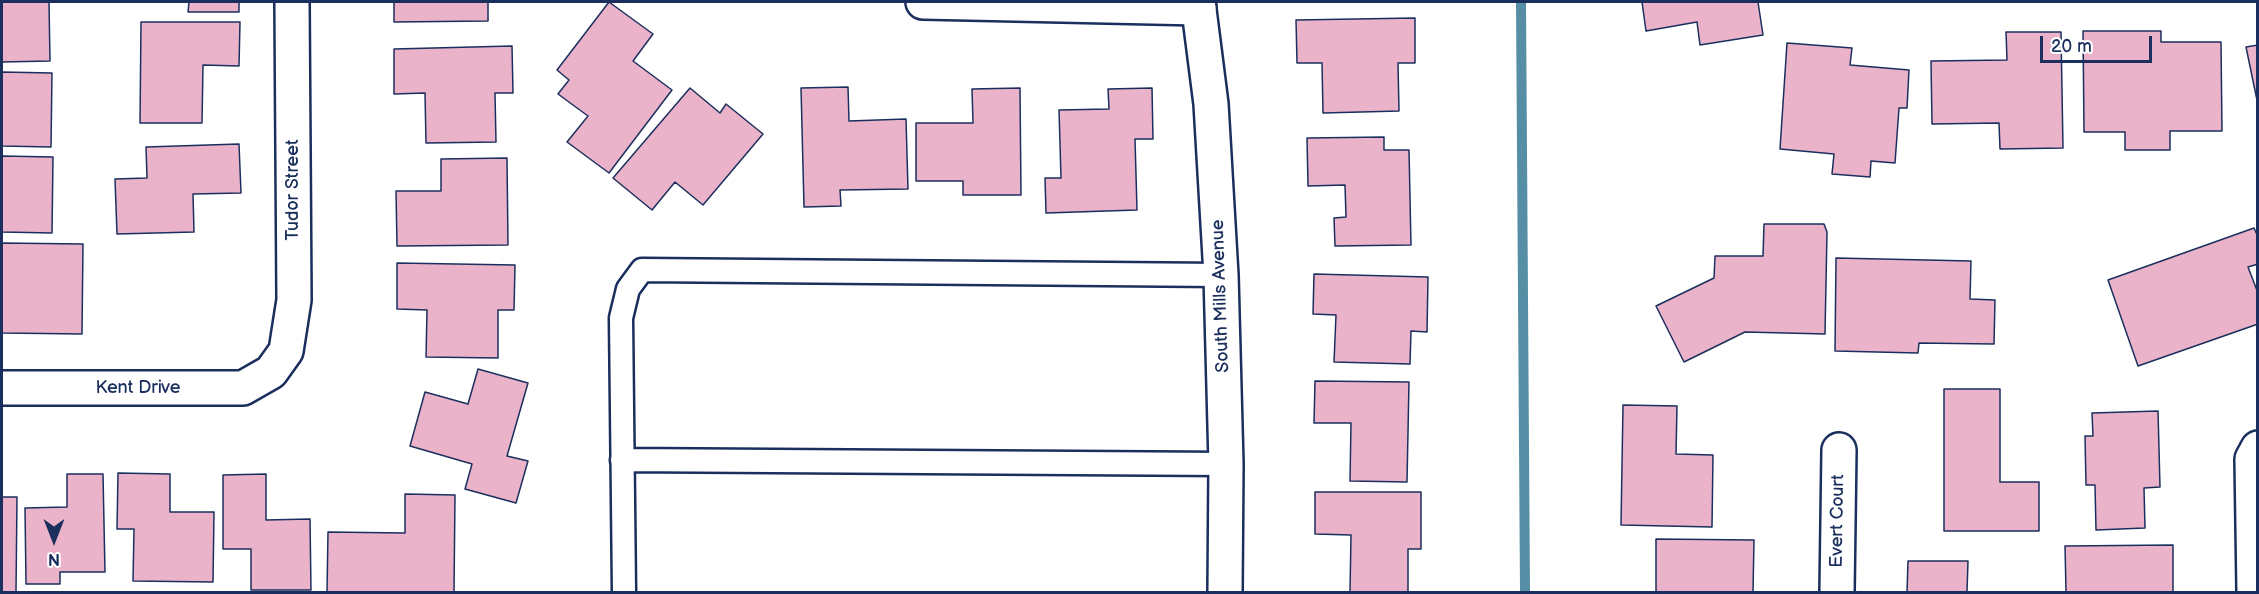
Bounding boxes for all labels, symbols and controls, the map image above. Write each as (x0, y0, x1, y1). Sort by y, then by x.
scale bar (2043, 24, 2156, 62)
text: 20 m (2051, 36, 2092, 57)
street label: Tudor Street (282, 140, 304, 240)
street label: South Mills Avenue (1208, 219, 1234, 373)
street label: Kent Drive (96, 377, 180, 399)
street label: Evert Court (1826, 474, 1850, 568)
north arrow (24, 510, 84, 570)
text: N (48, 549, 60, 568)

